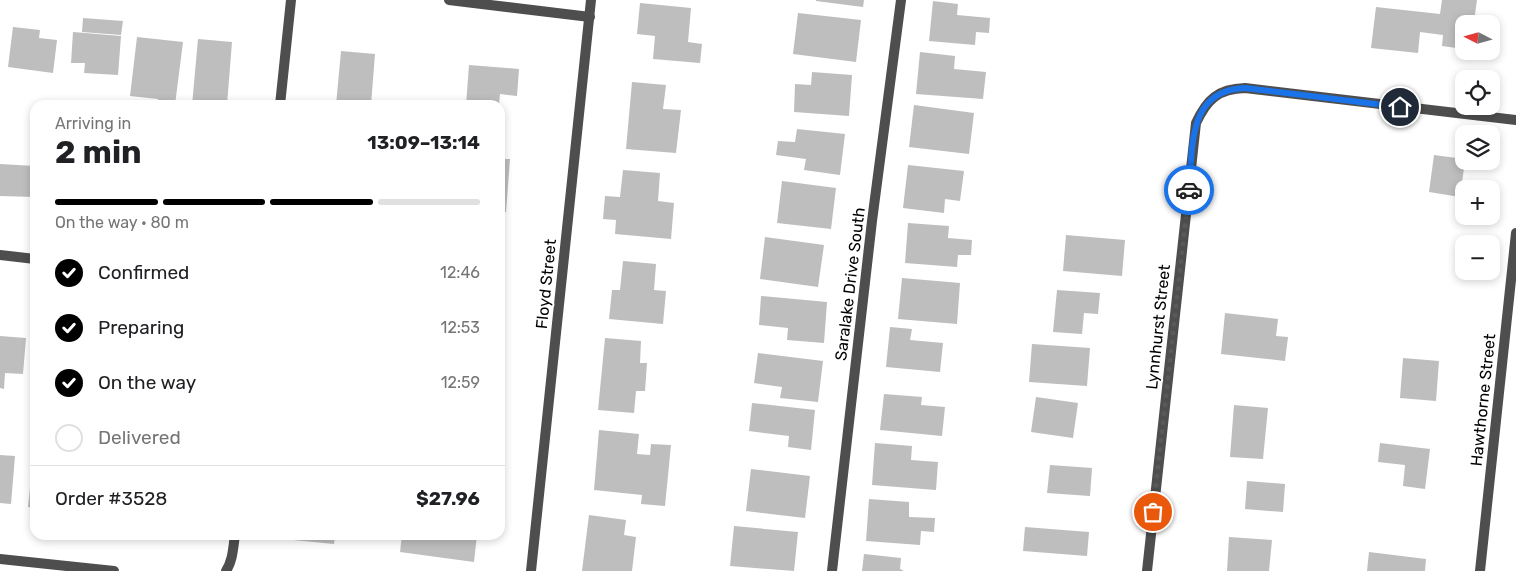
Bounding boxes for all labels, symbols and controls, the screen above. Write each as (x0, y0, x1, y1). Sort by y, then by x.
north arrow (1455, 15, 1500, 60)
map controls (1455, 15, 1500, 280)
button: locate (1455, 70, 1500, 115)
pin (1379, 86, 1421, 128)
icon: home (1386, 93, 1414, 121)
text: Arriving in (55, 114, 131, 133)
button: layers (1455, 125, 1500, 170)
text: 13:09–13:14 (367, 131, 480, 154)
text: 2 min (55, 133, 142, 171)
courier (1164, 165, 1214, 215)
icon: car (1175, 176, 1203, 204)
button: + (1455, 180, 1500, 225)
street label: Saralake Drive South (831, 206, 869, 362)
text: On the way · 80 m (55, 213, 189, 232)
button: − (1455, 235, 1500, 280)
street label: Floyd Street (532, 238, 560, 330)
icon: check (55, 259, 83, 287)
text: Confirmed (98, 261, 189, 284)
text: 12:46 (440, 263, 480, 282)
street label: Lynnhurst Street (1142, 263, 1174, 391)
icon: check (55, 314, 83, 342)
text: Preparing (98, 316, 184, 339)
text: 12:53 (441, 318, 480, 337)
street label: Hawthorne Street (1467, 333, 1499, 467)
icon: check (55, 369, 83, 397)
text: On the way (98, 371, 196, 394)
text: 12:59 (441, 373, 480, 392)
text: Delivered (98, 426, 181, 449)
text: Order #3528 (55, 487, 167, 510)
text: $27.96 (416, 487, 480, 510)
pin (1132, 491, 1174, 533)
icon: bag (1139, 498, 1167, 526)

